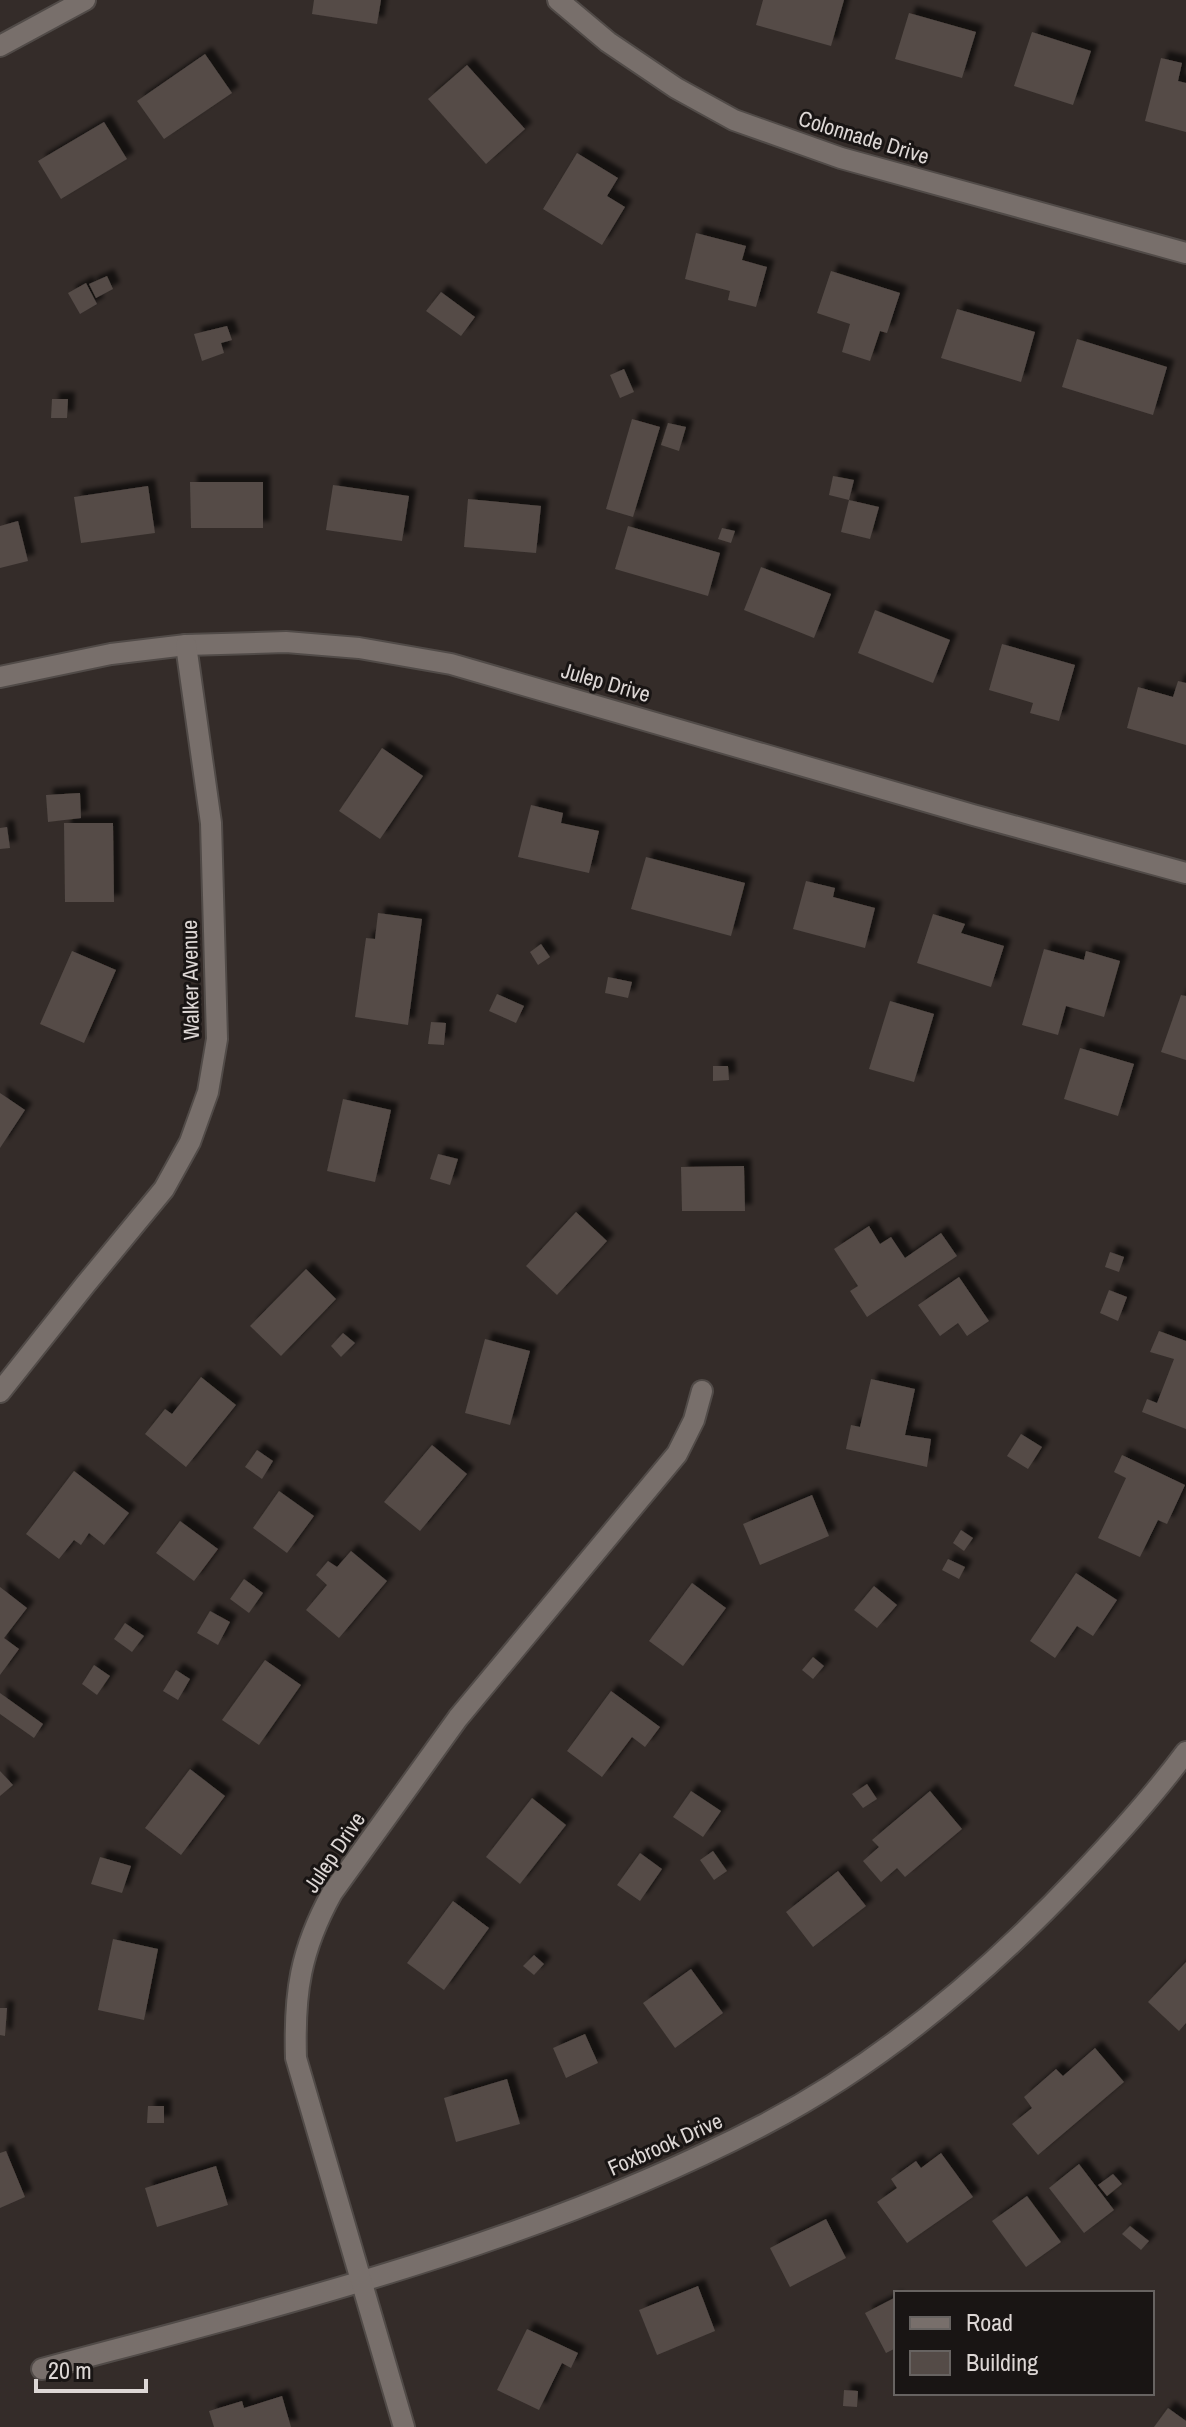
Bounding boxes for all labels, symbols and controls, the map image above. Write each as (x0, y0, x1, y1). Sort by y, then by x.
street label: Colonnade Drive (795, 103, 933, 171)
street label: Julep Drive (558, 655, 654, 709)
street label: Walker Avenue (174, 920, 206, 1040)
street label: Julep Drive (296, 1806, 372, 1898)
street label: Foxbrook Drive (603, 2105, 727, 2183)
legend (894, 2291, 1154, 2395)
text: Road (966, 2306, 1013, 2338)
scale bar (36, 2343, 146, 2393)
text: Building (966, 2346, 1038, 2378)
text: 20 m (48, 2354, 92, 2386)

